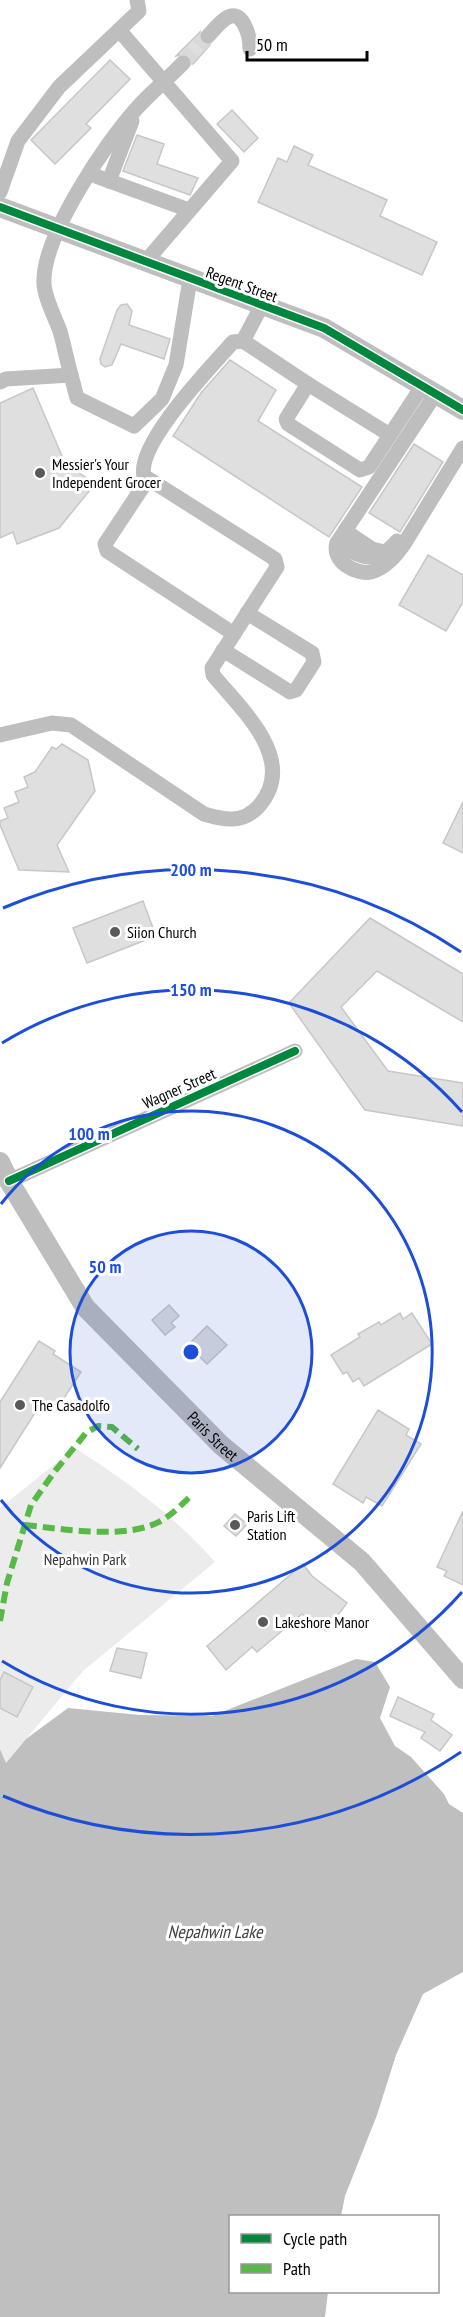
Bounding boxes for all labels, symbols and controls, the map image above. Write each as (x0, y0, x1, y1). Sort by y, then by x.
scale bar (247, 24, 367, 62)
text: 50 m (256, 33, 288, 56)
street label: Regent Street (203, 262, 281, 306)
place label: Messier's Your Independent Grocer (52, 454, 161, 492)
marker: Messier's Your Independent Grocer (33, 466, 47, 480)
text: 200 m (170, 858, 212, 881)
place label: Siion Church (127, 922, 197, 942)
marker: Siion Church (108, 925, 122, 939)
text: 150 m (170, 978, 212, 1001)
street label: Wagner Street (139, 1063, 219, 1113)
text: 100 m (68, 1122, 110, 1145)
text: 50 m (89, 1255, 121, 1278)
centre of rings (181, 1342, 201, 1362)
place label: The Casadolfo (32, 1395, 110, 1415)
marker: The Casadolfo (13, 1398, 27, 1412)
street label: Paris Street (183, 1407, 243, 1466)
place label: Paris Lift Station (247, 1506, 296, 1544)
marker: Paris Lift Station (228, 1518, 242, 1532)
park label: Nepahwin Park (44, 1549, 127, 1569)
place label: Lakeshore Manor (275, 1612, 370, 1632)
marker: Lakeshore Manor (256, 1615, 270, 1629)
water label: Nepahwin Lake (168, 1920, 264, 1943)
legend (229, 2215, 439, 2293)
text: Cycle path (283, 2227, 347, 2250)
text: Path (283, 2257, 311, 2280)

